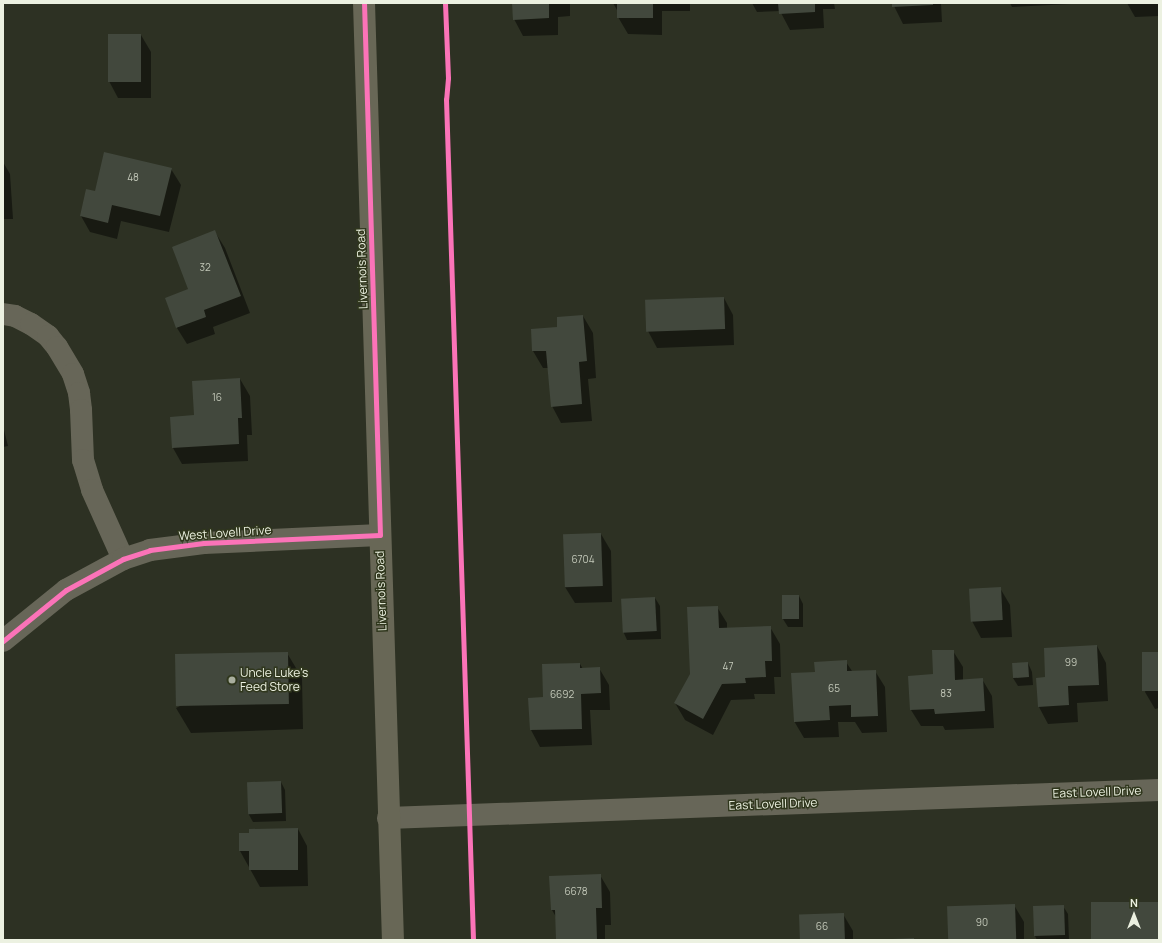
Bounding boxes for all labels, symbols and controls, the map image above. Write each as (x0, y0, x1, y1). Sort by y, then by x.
house number: 48 (127, 172, 139, 184)
street label: Livernois Road (353, 229, 371, 309)
house number: 32 (199, 262, 211, 274)
house number: 16 (212, 392, 222, 404)
street label: West Lovell Drive (178, 523, 272, 543)
street label: Livernois Road (372, 551, 390, 631)
house number: 6704 (571, 554, 595, 566)
house number: 99 (1065, 657, 1077, 669)
house number: 47 (723, 661, 733, 673)
place label: Uncle Luke's Feed Store (240, 666, 308, 694)
marker: Uncle Luke's Feed Store (227, 675, 237, 685)
house number: 65 (828, 683, 840, 695)
house number: 83 (940, 688, 952, 700)
house number: 6692 (550, 689, 574, 701)
street label: East Lovell Drive (1052, 783, 1142, 801)
street label: East Lovell Drive (728, 795, 818, 813)
house number: 6678 (564, 886, 588, 898)
north arrow (1114, 895, 1154, 935)
text: N (1130, 895, 1138, 910)
house number: 90 (976, 917, 988, 929)
house number: 66 (816, 921, 828, 933)

